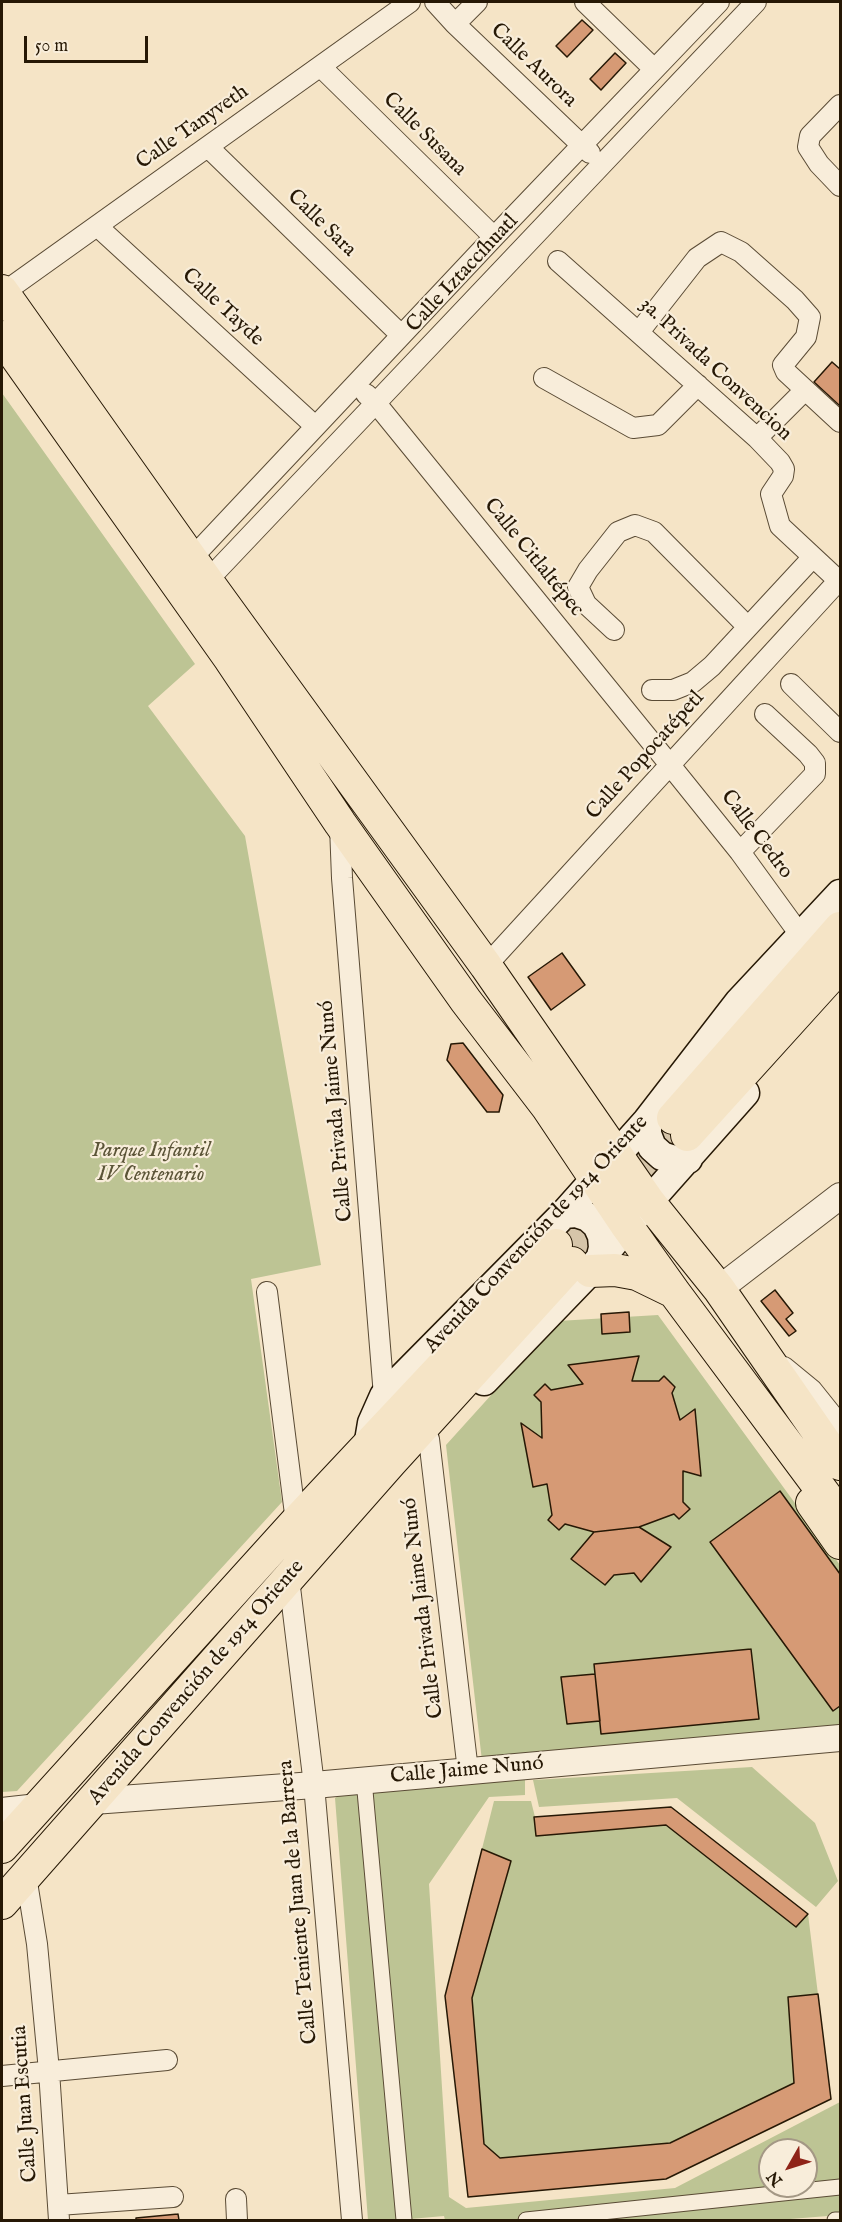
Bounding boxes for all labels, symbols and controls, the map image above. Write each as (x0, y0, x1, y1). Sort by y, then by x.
street label: Calle Aurora (484, 19, 582, 113)
scale bar (27, 24, 152, 62)
text: 50 m (35, 35, 68, 58)
street label: Calle Tanyveth (132, 80, 254, 176)
street label: Calle Susana (377, 88, 471, 182)
street label: Calle Sara (281, 185, 361, 263)
street label: Calle Iztaccíhuatl (402, 210, 524, 338)
street label: Calle Tayde (176, 264, 268, 352)
street label: 3a. Privada Convencion (634, 293, 796, 447)
street label: Calle Citlaltépec (478, 494, 588, 622)
street label: Calle Popocatépetl (582, 686, 710, 826)
street label: Calle Cedro (714, 786, 798, 884)
street label: Calle Privada Jaime Nunó (315, 999, 359, 1223)
street label: Avenida Convención de 1914 Oriente (420, 1111, 654, 1359)
park label: Parque Infantil IV Centenario (92, 1139, 210, 1189)
street label: Calle Privada Jaime Nunó (398, 1496, 450, 1720)
street label: Avenida Convención de 1914 Oriente (84, 1555, 310, 1811)
street label: Calle Jaime Nunó (389, 1752, 545, 1790)
street label: Calle Teniente Juan de la Barrera (274, 1759, 324, 2045)
street label: Calle Juan Escutia (8, 2025, 44, 2183)
north arrow (758, 2138, 818, 2198)
text: N (763, 2166, 788, 2190)

